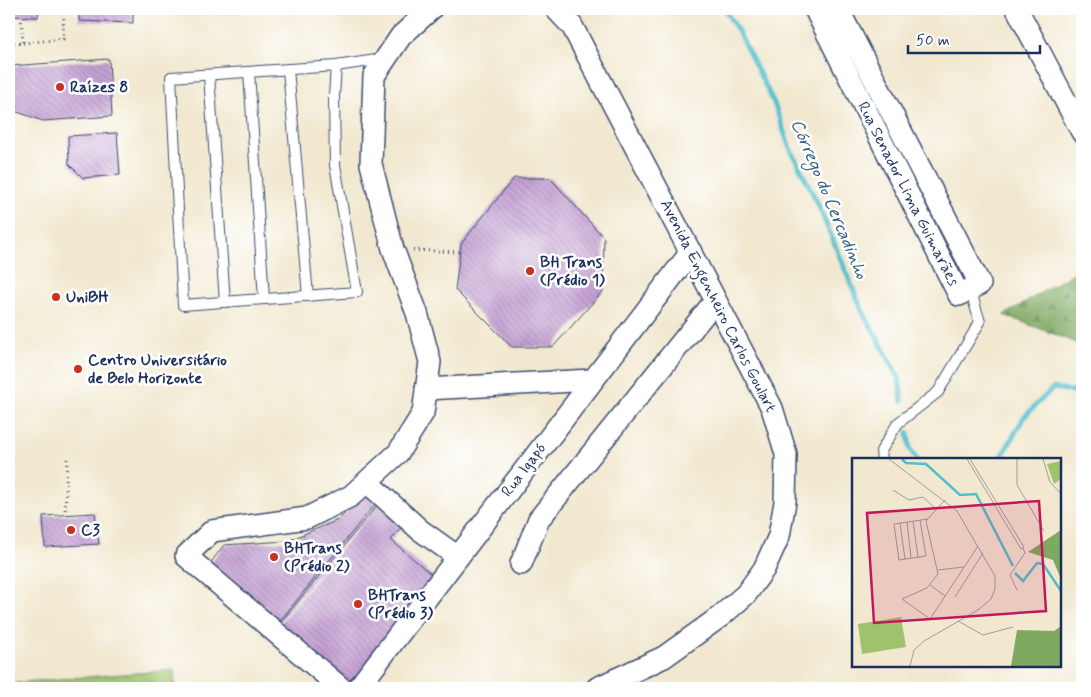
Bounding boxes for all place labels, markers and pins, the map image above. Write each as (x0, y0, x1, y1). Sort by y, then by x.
place label: Raízes 8 (70, 77, 128, 98)
marker: Raízes 8 (54, 81, 66, 93)
place label: BH Trans (Prédio 1) (540, 252, 605, 291)
marker: BH Trans (Prédio 1) (524, 265, 536, 277)
place label: UniBH (66, 287, 109, 308)
marker: UniBH (50, 291, 62, 303)
place label: Centro Universitário de Belo Horizonte (88, 350, 227, 389)
marker: Centro Universitário de Belo Horizonte (72, 363, 84, 375)
place label: C3 (81, 520, 100, 541)
marker: C3 (65, 524, 77, 536)
place label: BHTrans (Prédio 2) (284, 538, 350, 577)
marker: BHTrans (Prédio 2) (268, 551, 280, 563)
place label: BHTrans (Prédio 3) (368, 585, 433, 624)
marker: BHTrans (Prédio 3) (352, 598, 364, 610)

